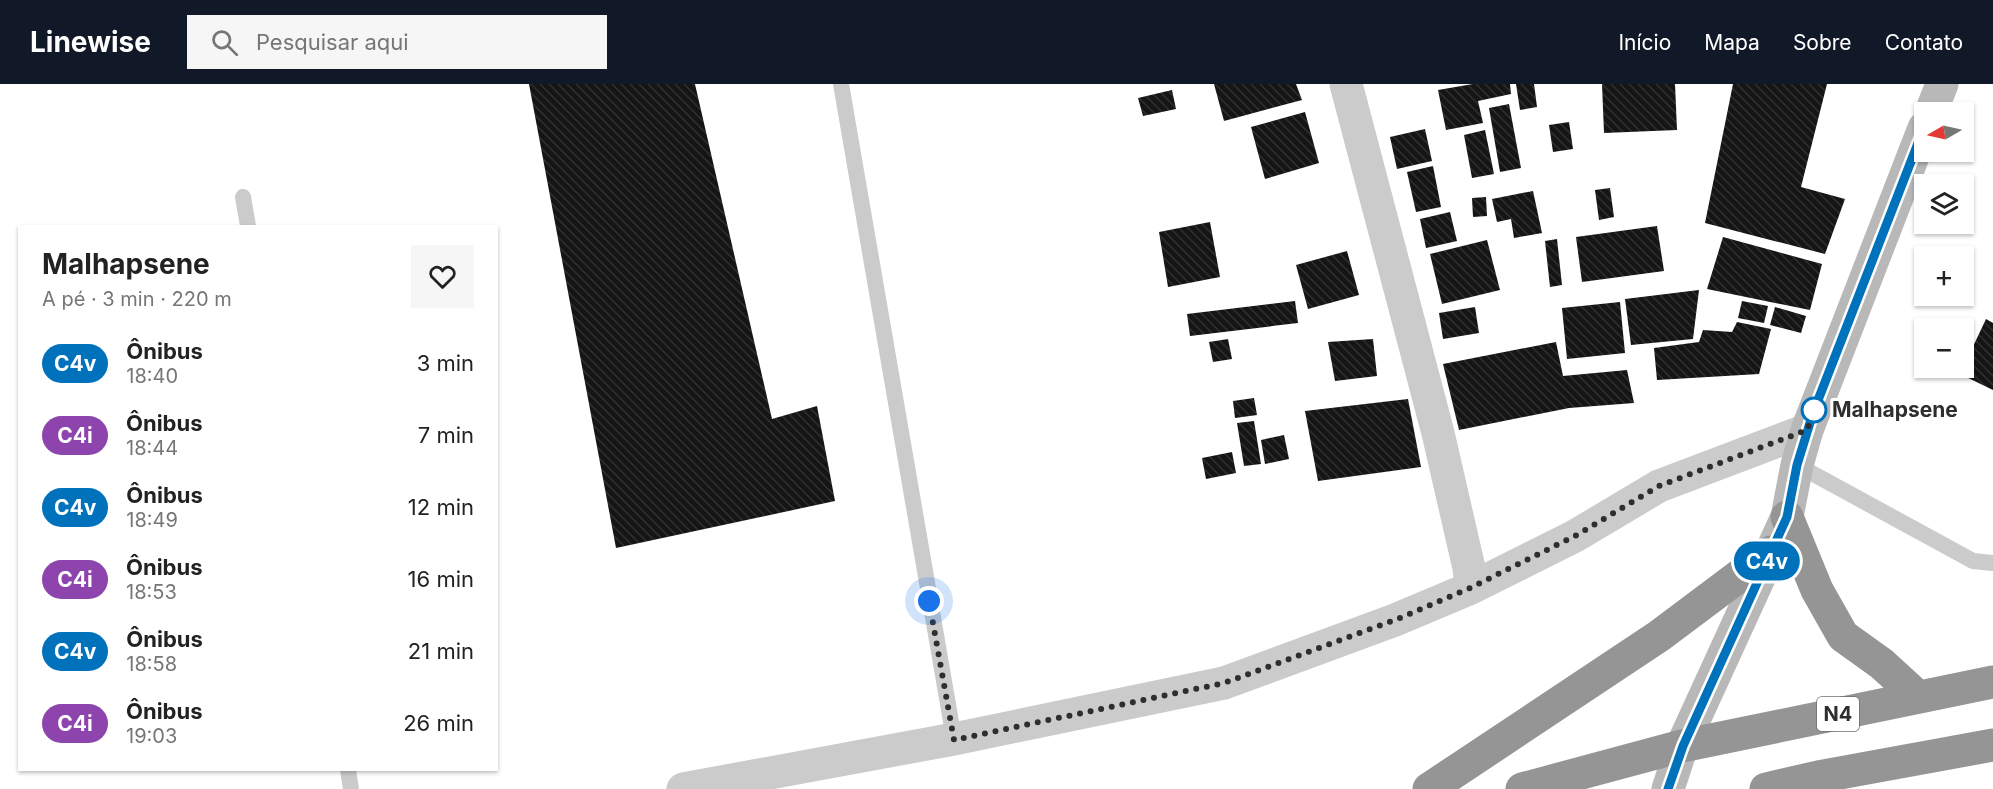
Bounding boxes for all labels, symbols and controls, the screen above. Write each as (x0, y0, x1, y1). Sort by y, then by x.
search box (187, 15, 607, 69)
text: Linewise (30, 25, 151, 59)
icon: search (208, 26, 241, 59)
text: Pesquisar aqui (256, 29, 409, 55)
text: Início (1618, 30, 1671, 55)
text: Mapa (1704, 30, 1760, 55)
text: Sobre (1793, 30, 1852, 55)
text: Contato (1885, 30, 1963, 55)
north arrow (1914, 102, 1974, 162)
map controls (1914, 102, 1974, 378)
button: layers (1914, 174, 1974, 234)
button: heart (411, 245, 474, 308)
button: + (1914, 246, 1974, 306)
text: Malhapsene (42, 247, 210, 281)
text: A pé · 3 min · 220 m (42, 287, 232, 311)
button: − (1914, 318, 1974, 378)
text: Ônibus (126, 338, 203, 364)
text: 3 min (417, 350, 474, 376)
text: C4v (54, 351, 96, 376)
text: 18:40 (126, 364, 178, 388)
marker: Malhapsene (1801, 397, 1827, 423)
place label: Malhapsene (1832, 397, 1958, 422)
text: Ônibus (126, 410, 203, 436)
text: 7 min (418, 422, 474, 448)
text: C4i (57, 423, 93, 448)
text: 18:44 (126, 436, 178, 460)
text: Ônibus (126, 482, 203, 508)
text: 12 min (408, 494, 474, 520)
text: C4v (54, 495, 96, 520)
text: 18:49 (126, 508, 178, 532)
line badge: C4v (1732, 542, 1802, 580)
text: C4v (1746, 549, 1788, 574)
text: Ônibus (126, 554, 203, 580)
text: 16 min (408, 566, 474, 592)
text: C4i (57, 567, 93, 592)
text: 18:53 (126, 580, 177, 604)
your location (914, 586, 944, 616)
text: Ônibus (126, 626, 203, 652)
text: 21 min (408, 638, 474, 664)
text: C4v (54, 639, 96, 664)
text: 18:58 (126, 652, 177, 676)
road number: N4 (1817, 697, 1859, 731)
text: Ônibus (126, 698, 203, 724)
text: 26 min (403, 710, 474, 736)
text: C4i (57, 711, 93, 736)
text: 19:03 (126, 724, 177, 748)

